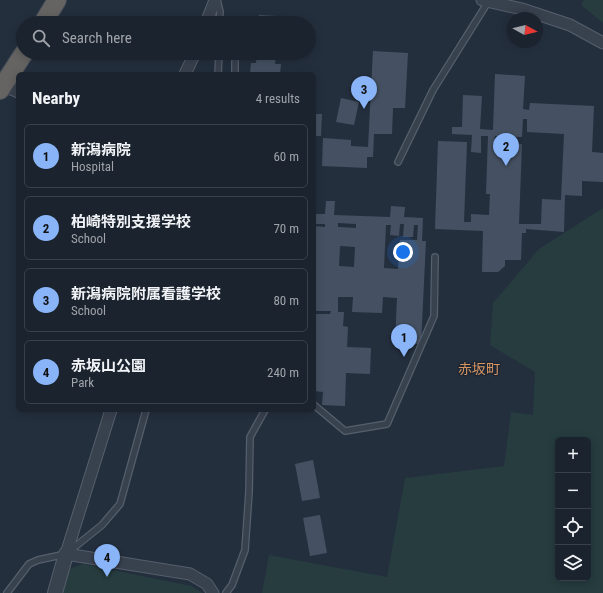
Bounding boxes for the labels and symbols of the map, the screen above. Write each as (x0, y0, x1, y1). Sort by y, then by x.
north arrow (507, 12, 543, 48)
pin: 3 (351, 76, 377, 109)
pin: 2 (493, 133, 519, 166)
your location (393, 242, 413, 262)
pin: 1 (391, 324, 417, 357)
district label: 赤坂町 (458, 361, 500, 377)
pin: 4 (94, 544, 120, 577)

